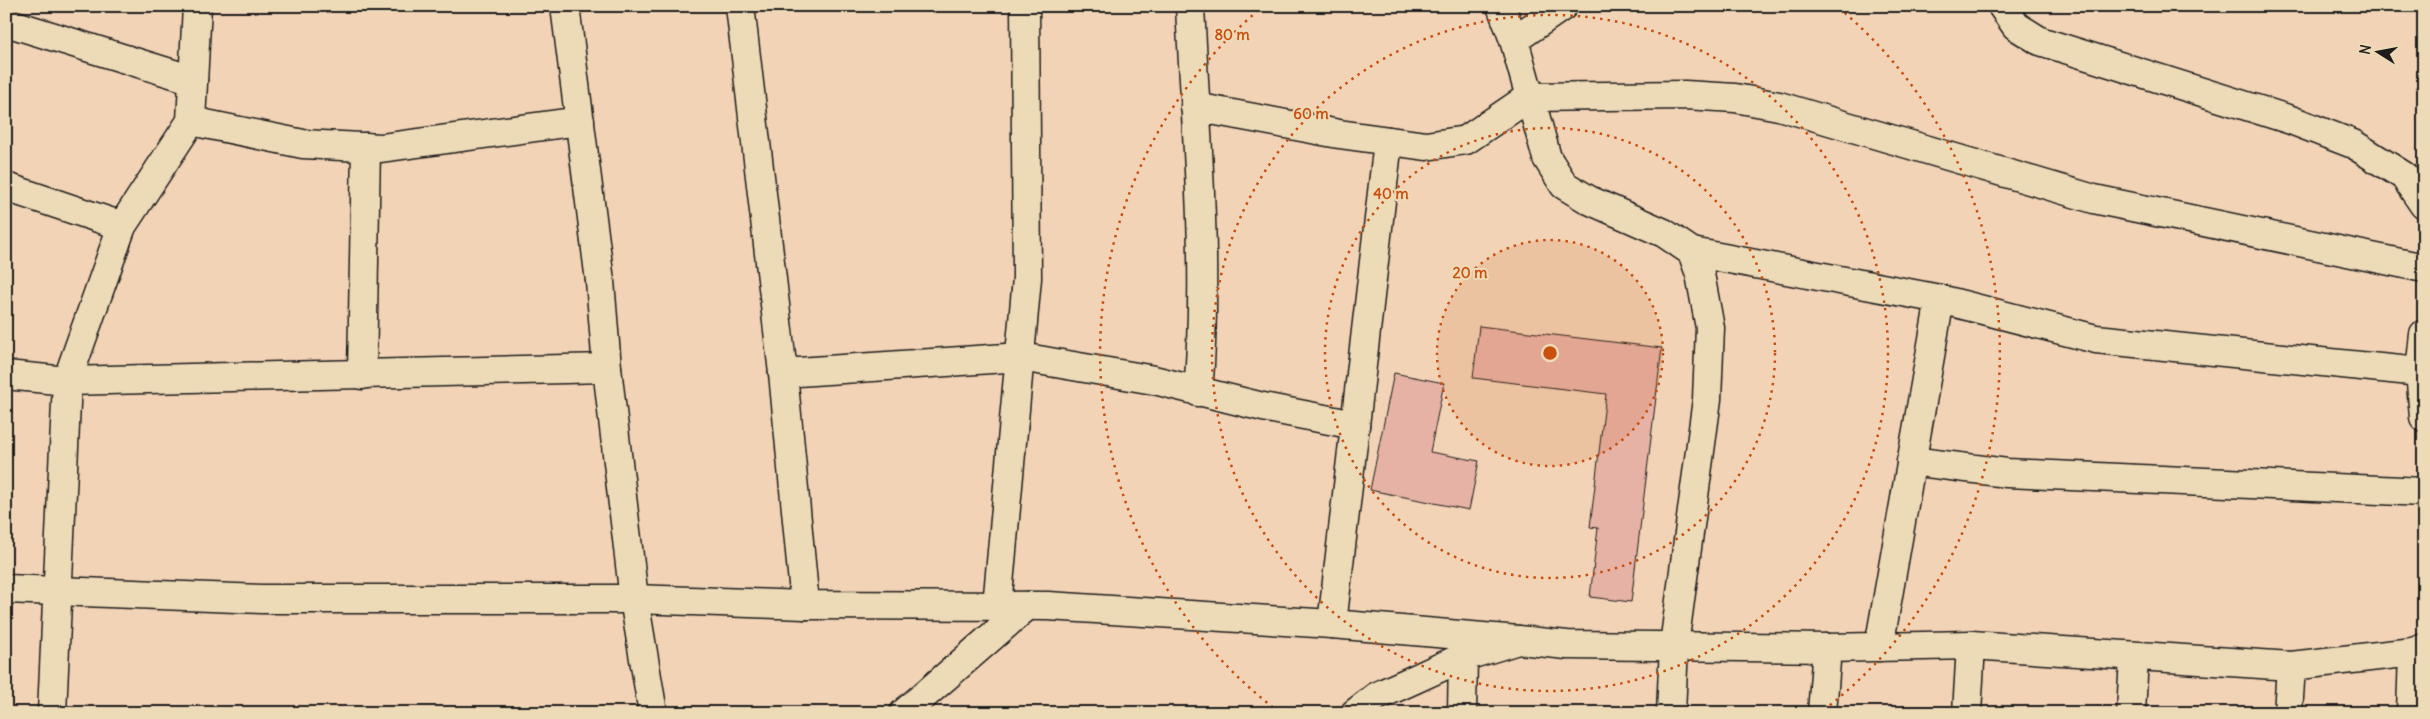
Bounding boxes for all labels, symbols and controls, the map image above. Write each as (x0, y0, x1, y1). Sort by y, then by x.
text: 80 m (1214, 25, 1250, 44)
north arrow (2352, 28, 2402, 78)
text: N (2355, 43, 2375, 56)
text: 60 m (1293, 104, 1329, 123)
text: 40 m (1373, 184, 1409, 203)
text: 20 m (1453, 263, 1487, 282)
centre of rings (1541, 344, 1559, 362)

